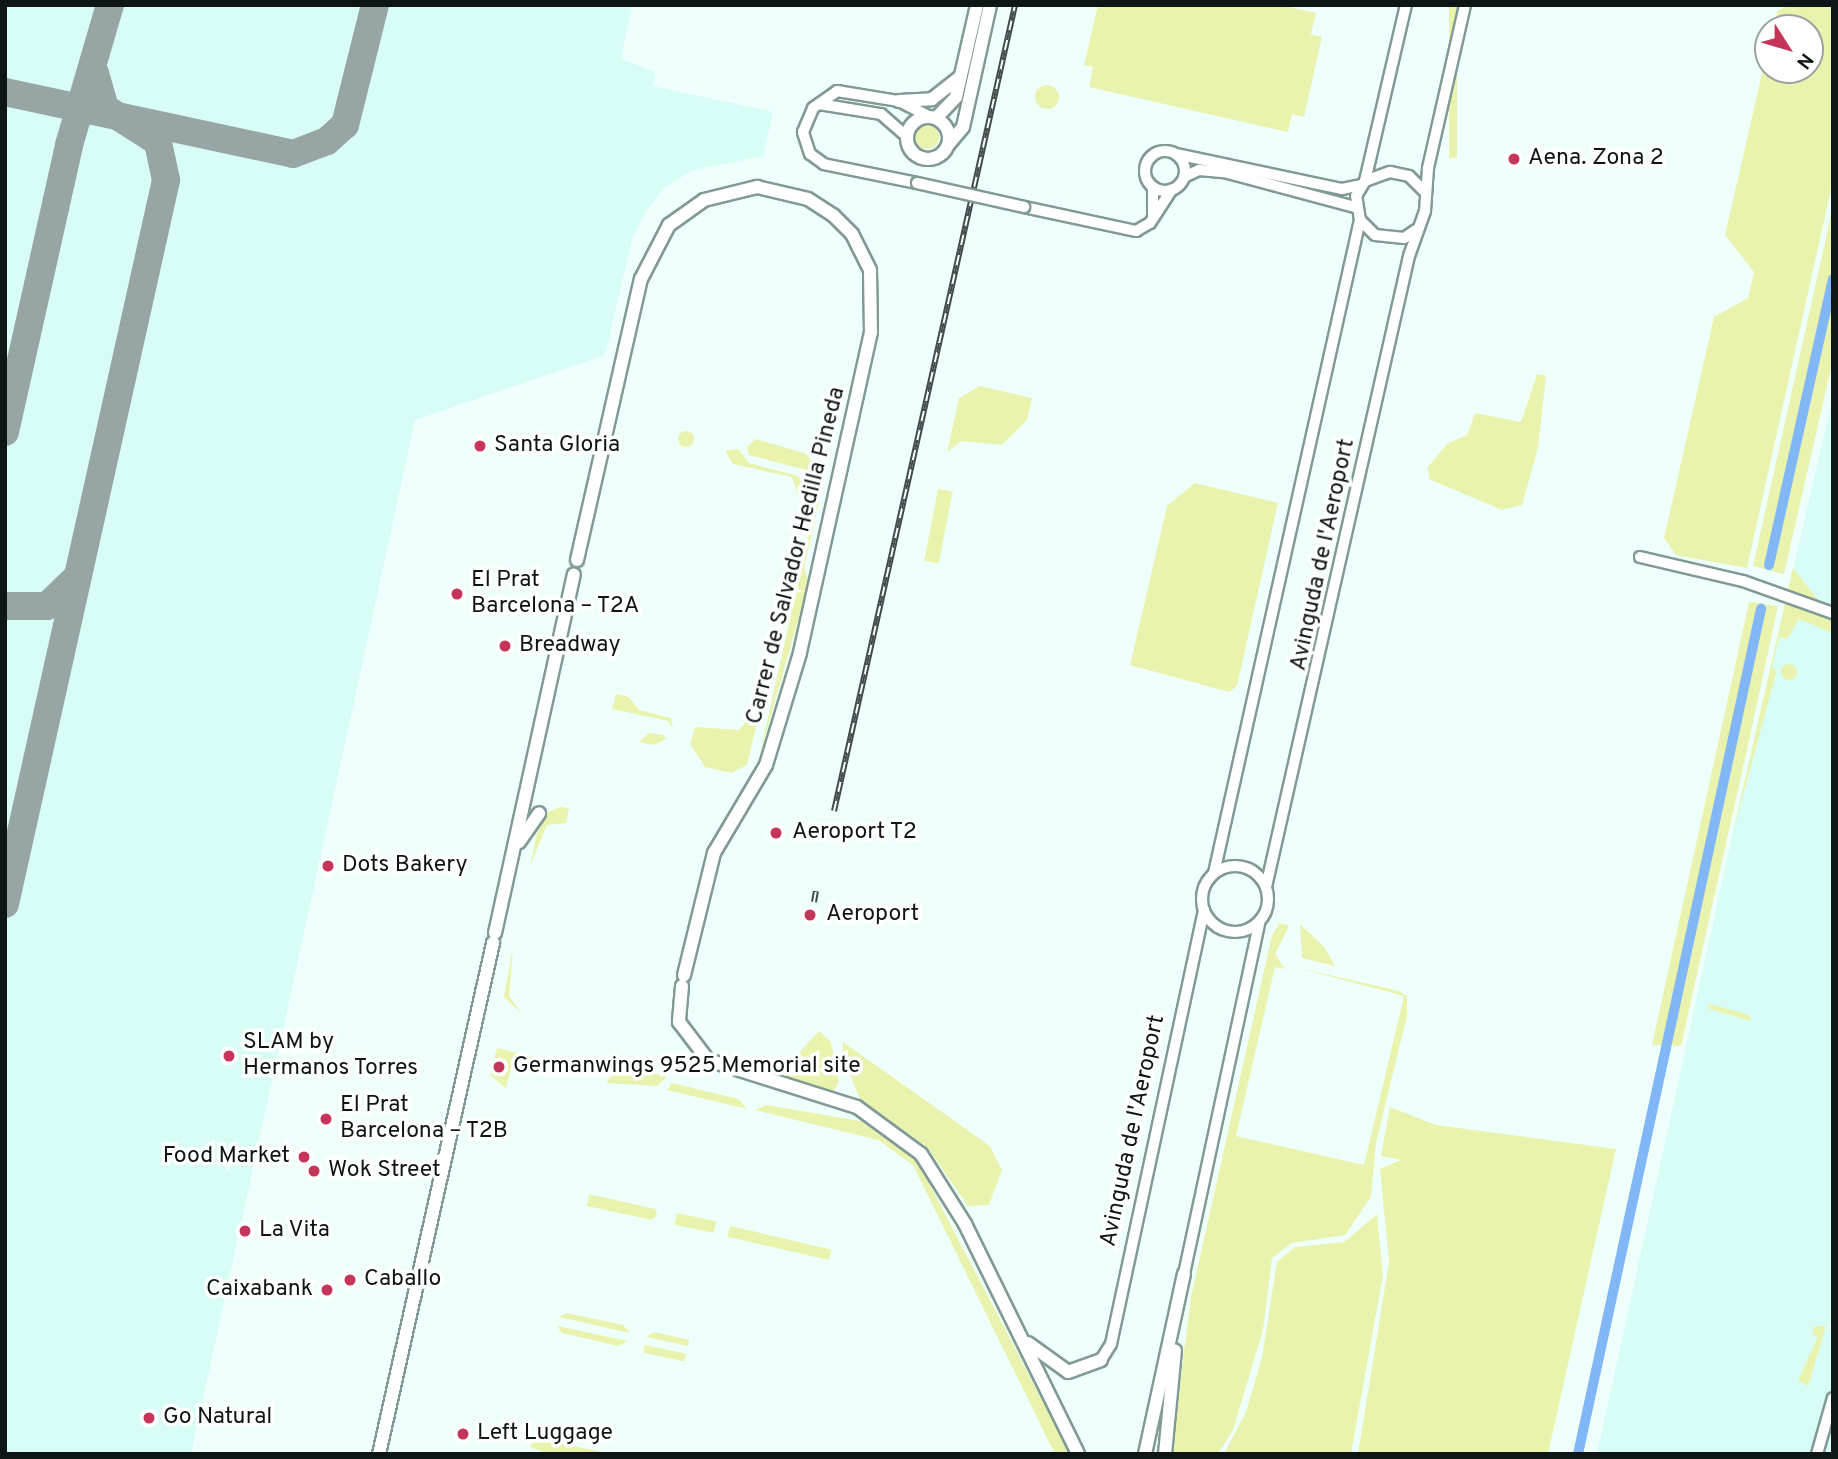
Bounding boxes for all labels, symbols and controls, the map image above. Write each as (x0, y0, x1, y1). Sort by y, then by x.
north arrow (1754, 14, 1824, 84)
text: N (1790, 48, 1818, 73)
place label: Aena. Zona 2 (1528, 145, 1664, 173)
marker: Aena. Zona 2 (1506, 151, 1522, 167)
street label: Carrer de Salvador Hedilla Pineda (742, 385, 852, 727)
place label: Santa Gloria (494, 432, 620, 460)
street label: Avinguda de l'Aeroport (1286, 437, 1362, 673)
marker: Santa Gloria (472, 438, 488, 454)
place label: El Prat Barcelona – T2A (471, 567, 640, 621)
marker: El Prat Barcelona – T2A (449, 586, 465, 602)
place label: Breadway (519, 632, 621, 660)
marker: Breadway (497, 638, 513, 654)
place label: Aeroport T2 (792, 819, 918, 847)
marker: Aeroport T2 (766, 823, 786, 843)
place label: Dots Bakery (342, 852, 468, 880)
marker: Dots Bakery (320, 858, 336, 874)
place label: Aeroport (826, 901, 919, 929)
marker: Aeroport (800, 905, 820, 925)
street label: Avinguda de l'Aeroport (1096, 1013, 1172, 1249)
place label: SLAM by Hermanos Torres (243, 1029, 419, 1083)
marker: SLAM by Hermanos Torres (221, 1048, 237, 1064)
place label: Germanwings 9525 Memorial site (513, 1053, 861, 1081)
marker: Germanwings 9525 Memorial site (491, 1059, 507, 1075)
place label: El Prat Barcelona – T2B (340, 1092, 509, 1146)
marker: El Prat Barcelona – T2B (318, 1111, 334, 1127)
place label: Food Market (163, 1143, 290, 1171)
marker: Food Market (296, 1149, 312, 1165)
place label: Wok Street (328, 1157, 441, 1185)
marker: Wok Street (306, 1163, 322, 1179)
place label: La Vita (259, 1217, 331, 1245)
marker: La Vita (237, 1223, 253, 1239)
place label: Caballo (364, 1266, 441, 1294)
marker: Caballo (342, 1272, 358, 1288)
place label: Caixabank (206, 1276, 313, 1304)
marker: Caixabank (319, 1282, 335, 1298)
place label: Go Natural (163, 1404, 272, 1432)
marker: Go Natural (141, 1410, 157, 1426)
place label: Left Luggage (477, 1420, 613, 1448)
marker: Left Luggage (455, 1426, 471, 1442)

